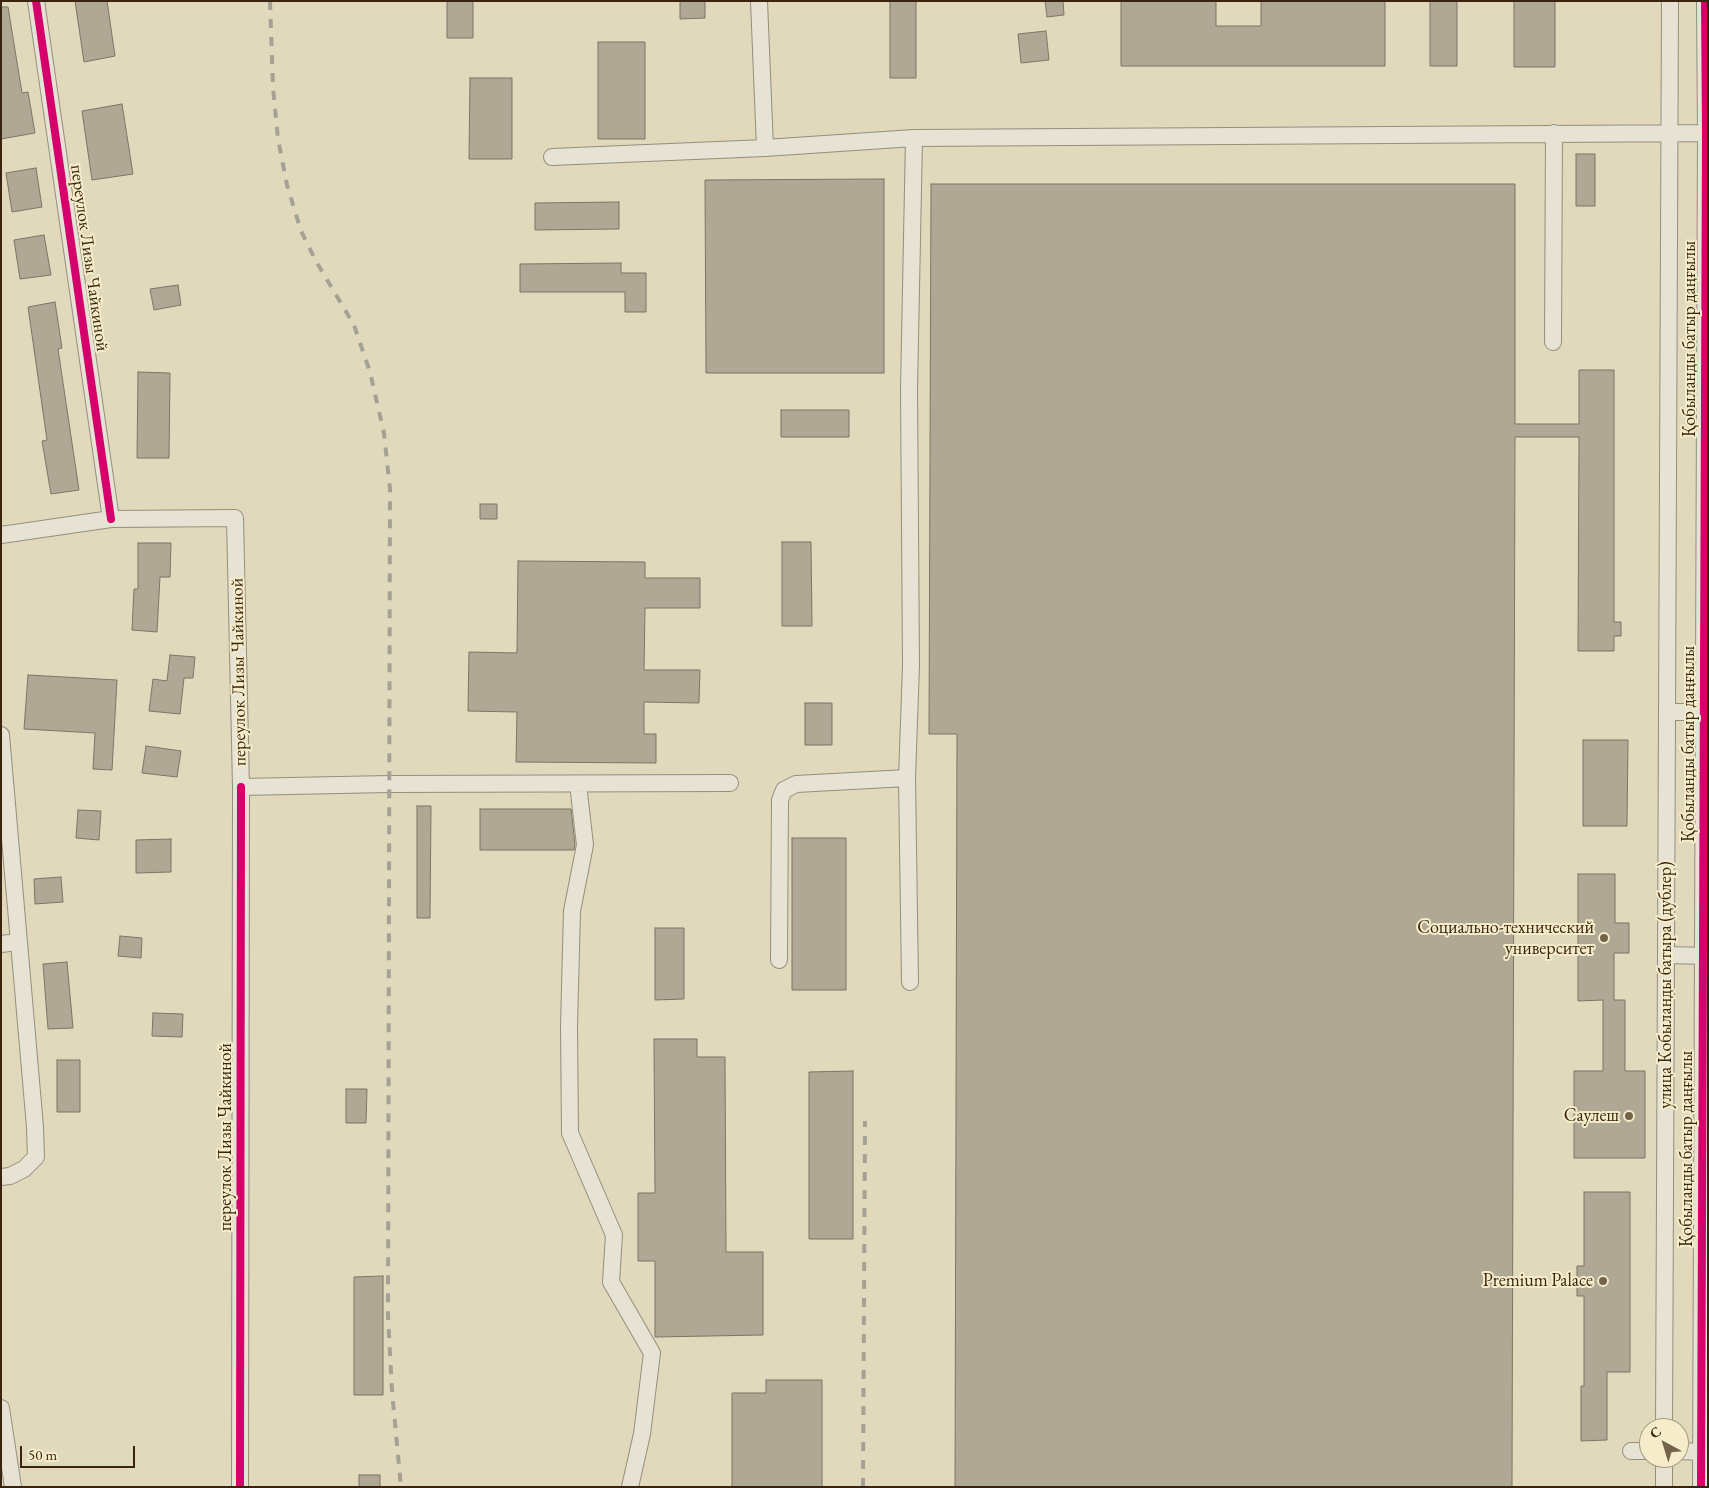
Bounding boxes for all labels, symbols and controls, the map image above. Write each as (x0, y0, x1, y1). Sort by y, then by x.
street label: переулок Лизы Чайкиной (65, 163, 113, 353)
street label: Қобыланды батыр даңғылы (1679, 241, 1701, 437)
street label: переулок Лизы Чайкиной (227, 578, 251, 766)
street label: Қобыланды батыр даңғылы (1678, 646, 1700, 842)
street label: улица Кобыланды батыра (дублер) (1655, 861, 1677, 1109)
place label: Социально-технический университет (1417, 917, 1594, 960)
marker: Социально-технический университет (1598, 932, 1610, 944)
street label: переулок Лизы Чайкиной (215, 1043, 237, 1231)
street label: Қобыланды батыр даңғылы (1676, 1051, 1698, 1247)
place label: Саулеш (1564, 1105, 1619, 1127)
marker: Саулеш (1623, 1110, 1635, 1122)
place label: Premium Palace (1483, 1270, 1593, 1292)
marker: Premium Palace (1597, 1275, 1609, 1287)
north arrow (1639, 1418, 1689, 1468)
text: С (1646, 1422, 1665, 1442)
scale bar (22, 1436, 138, 1468)
text: 50 m (28, 1445, 57, 1464)

